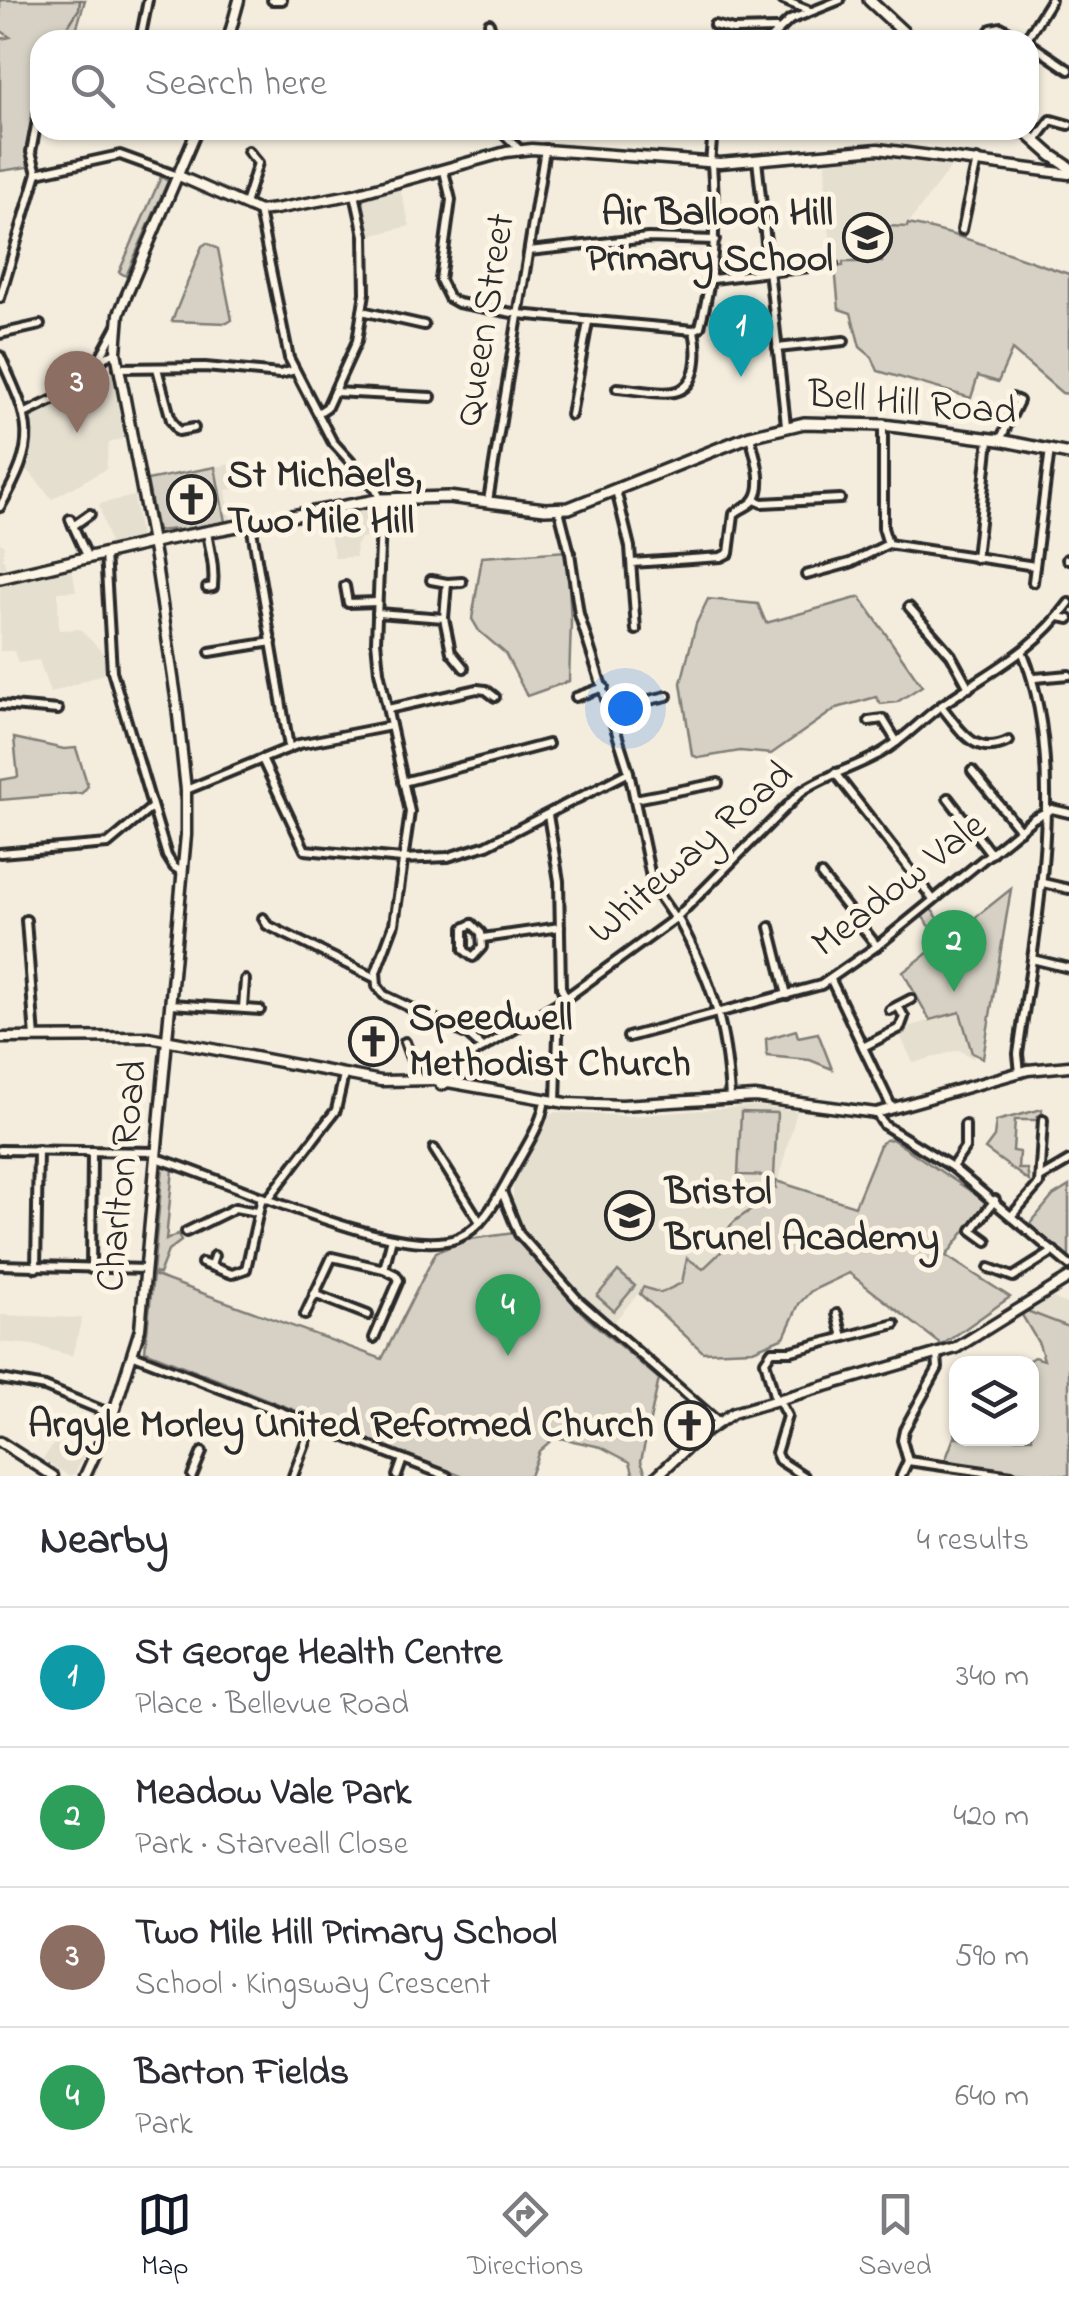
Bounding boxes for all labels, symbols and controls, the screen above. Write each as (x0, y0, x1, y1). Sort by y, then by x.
search box (30, 30, 1039, 140)
text: Search here (145, 57, 327, 113)
icon: search (65, 58, 120, 113)
place label: Air Balloon Hill Primary School (586, 185, 833, 290)
street label: Queen Street (441, 209, 533, 431)
school or university icon: Air Balloon Hill Primary School (842, 211, 894, 263)
pin: 1 (708, 294, 774, 377)
pin: 3 (44, 350, 110, 433)
street label: Bell Hill Road (804, 366, 1019, 444)
place label: St Michael's, Two Mile Hill (227, 447, 422, 552)
church icon: St Michael's, Two Mile Hill (166, 473, 218, 525)
your location (600, 683, 651, 734)
street label: Whiteway Road (576, 748, 808, 960)
street label: Meadow Vale (800, 799, 1000, 973)
pin: 2 (922, 910, 986, 992)
place label: Speedwell Methodist Church (409, 990, 691, 1095)
church icon: Speedwell Methodist Church (348, 1016, 400, 1068)
street label: Charlton Road (83, 1057, 165, 1295)
place label: Bristol Brunel Academy (663, 1164, 939, 1269)
school or university icon: Bristol Brunel Academy (604, 1190, 656, 1242)
pin: 4 (476, 1274, 540, 1356)
map controls (949, 1356, 1039, 1446)
button: layers (949, 1356, 1039, 1446)
place label: Argyle Morley United Reformed Church (28, 1397, 654, 1456)
church icon: Argyle Morley United Reformed Church (663, 1400, 715, 1452)
text: Nearby (40, 1511, 168, 1572)
text: 4 results (917, 1518, 1029, 1565)
text: St George Health Centre (135, 1626, 502, 1682)
text: 1 (67, 1654, 78, 1701)
text: 340 m (956, 1654, 1029, 1701)
text: Place · Bellevue Road (135, 1682, 409, 1729)
text: Meadow Vale Park (135, 1766, 411, 1822)
text: 2 (65, 1794, 80, 1841)
text: 420 m (953, 1794, 1029, 1841)
text: Park · Starveall Close (135, 1822, 408, 1869)
text: Two Mile Hill Primary School (135, 1906, 557, 1962)
text: 3 (66, 1934, 79, 1981)
text: 590 m (954, 1934, 1029, 1981)
text: School · Kingsway Crescent (135, 1962, 490, 2009)
text: Barton Fields (135, 2046, 349, 2102)
text: 4 (66, 2074, 79, 2121)
text: 640 m (955, 2074, 1029, 2121)
text: Park (135, 2102, 193, 2149)
tab: Map (137, 2187, 192, 2288)
tab: Directions (467, 2187, 584, 2288)
tab: Saved (859, 2187, 932, 2288)

